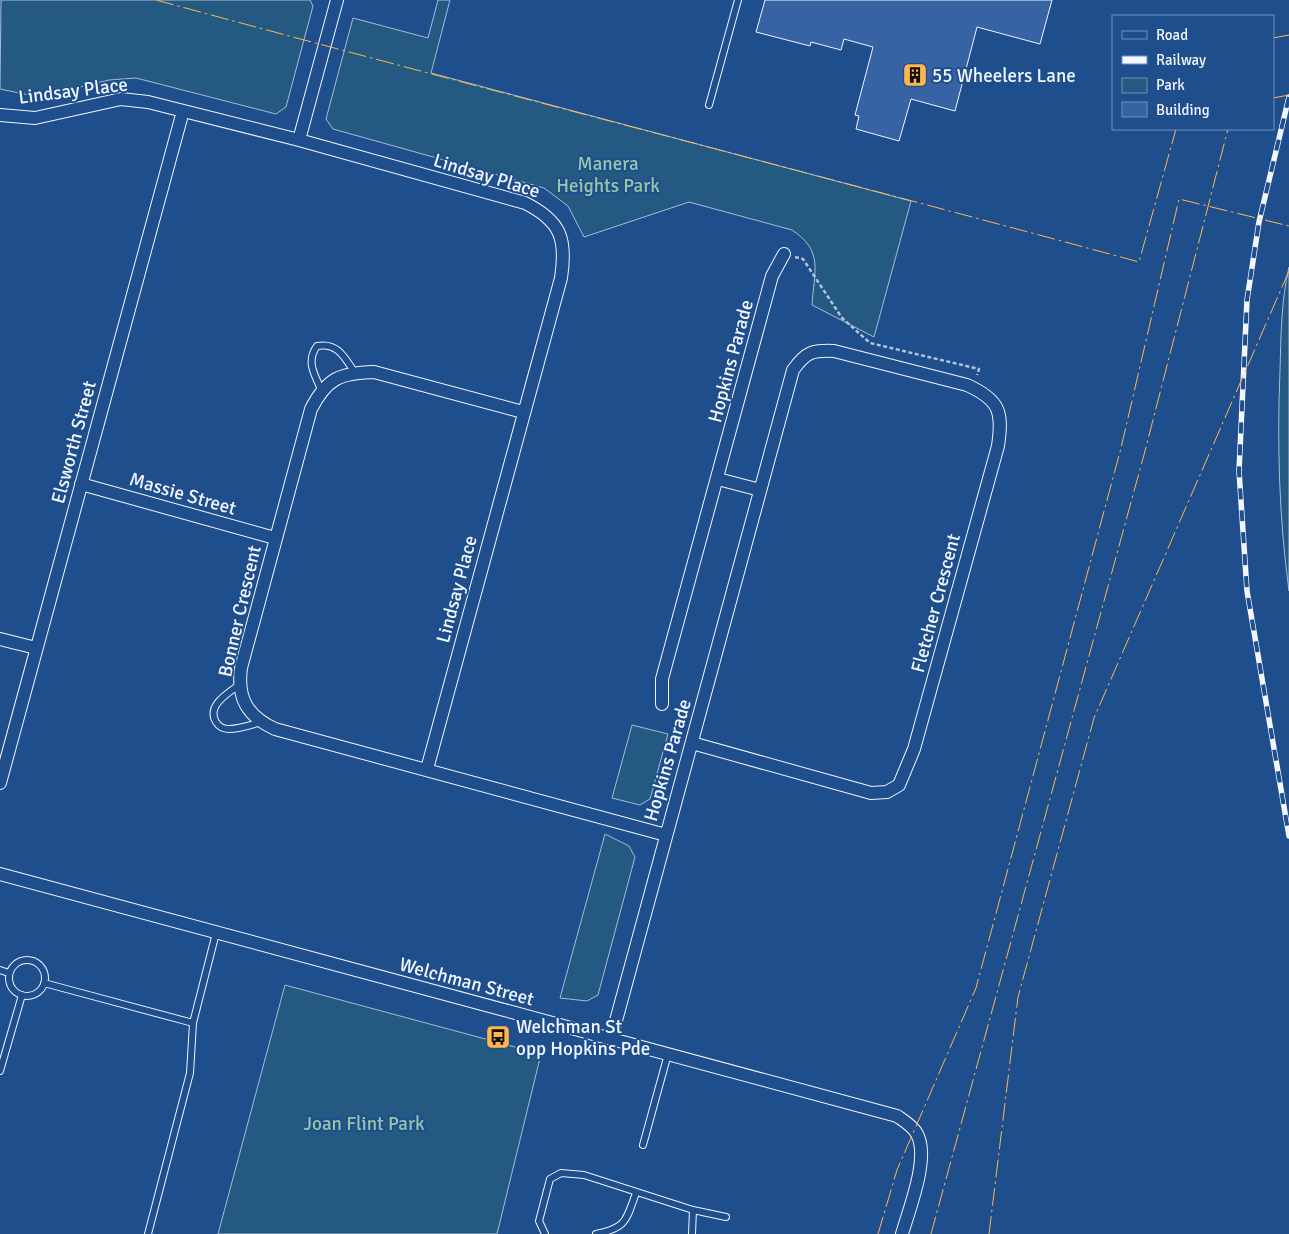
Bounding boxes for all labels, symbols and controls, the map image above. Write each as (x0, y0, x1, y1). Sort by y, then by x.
legend (1112, 15, 1274, 130)
text: Road (1156, 26, 1188, 44)
text: Railway (1156, 51, 1206, 69)
building icon: 55 Wheelers Lane (902, 62, 928, 88)
place label: 55 Wheelers Lane (932, 64, 1076, 88)
street label: Lindsay Place (17, 72, 129, 110)
text: Park (1156, 76, 1185, 94)
text: Building (1156, 101, 1210, 119)
street label: Lindsay Place (430, 148, 543, 204)
park label: Manera Heights Park (556, 152, 660, 198)
street label: Hopkins Parade (703, 297, 759, 425)
street label: Elsworth Street (46, 378, 102, 506)
street label: Massie Street (127, 467, 239, 521)
street label: Fletcher Crescent (906, 531, 966, 675)
street label: Lindsay Place (431, 533, 483, 646)
street label: Bonner Crescent (213, 543, 267, 679)
street label: Hopkins Parade (639, 696, 697, 824)
street label: Welchman Street (397, 952, 537, 1012)
place label: Welchman St opp Hopkins Pde (516, 1015, 650, 1061)
bus stop icon: Welchman St opp Hopkins Pde (485, 1024, 511, 1050)
park label: Joan Flint Park (304, 1112, 425, 1136)

